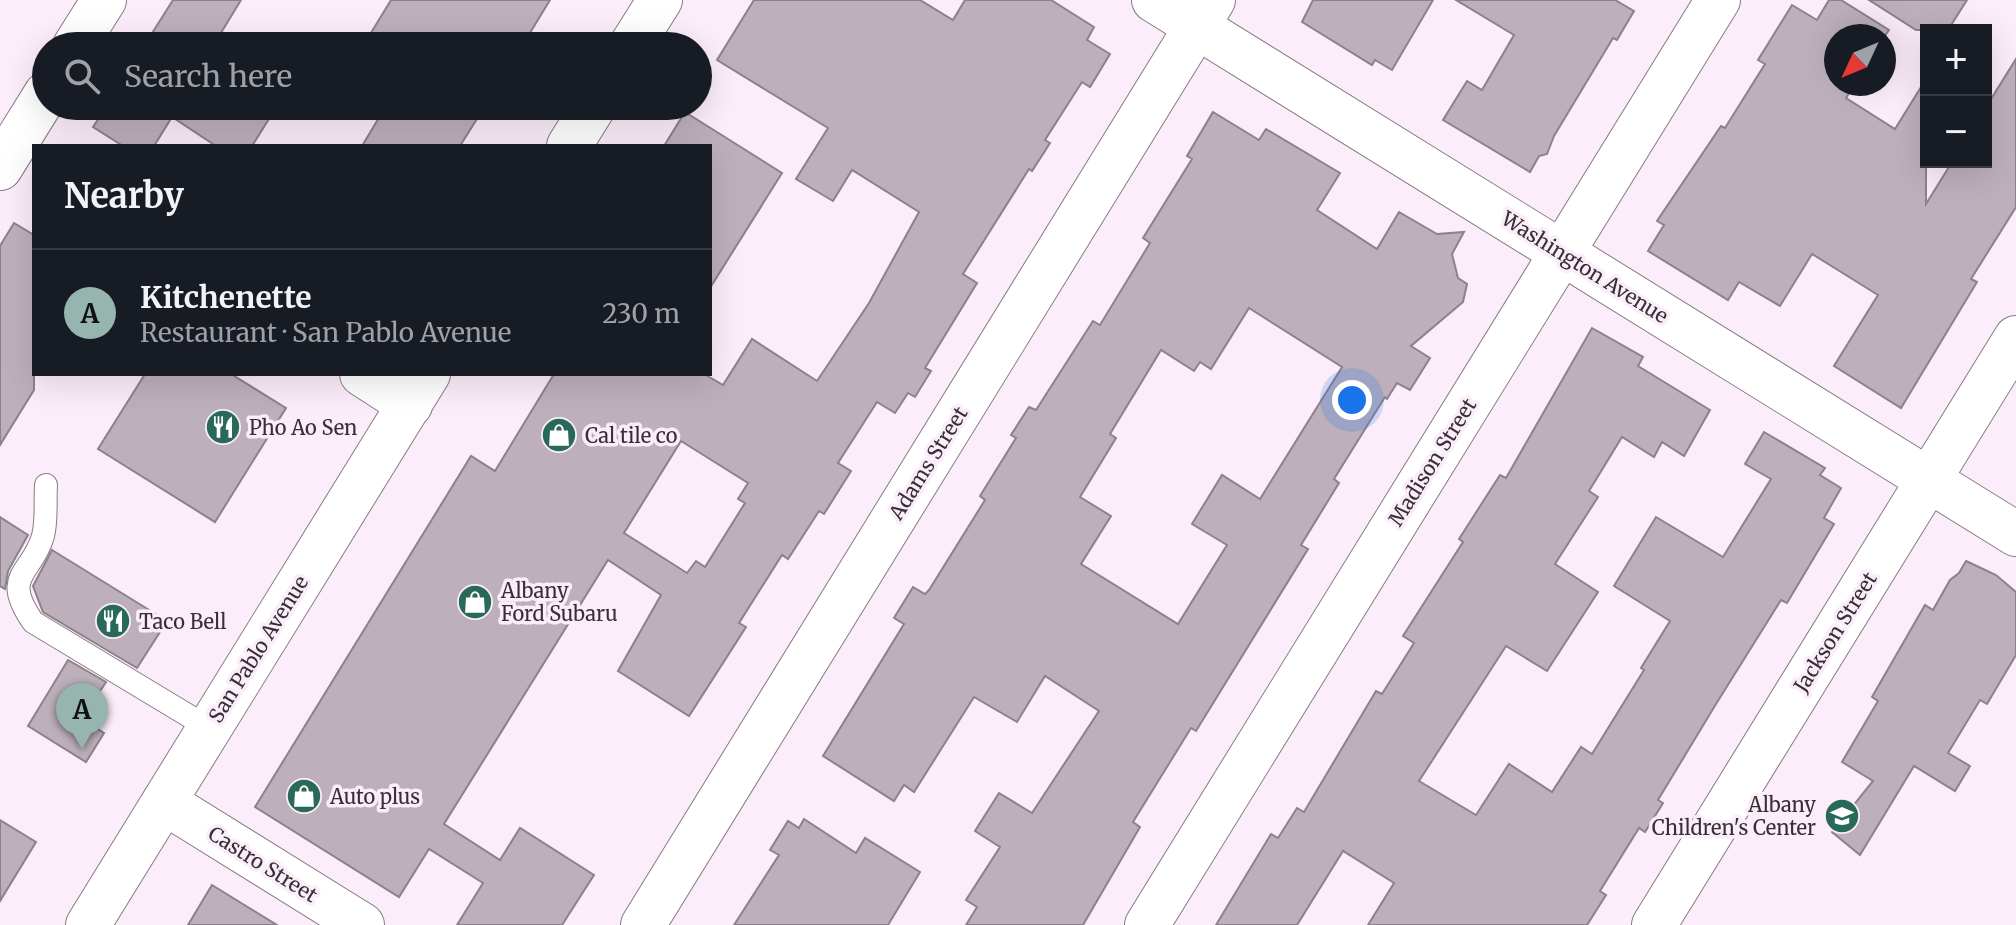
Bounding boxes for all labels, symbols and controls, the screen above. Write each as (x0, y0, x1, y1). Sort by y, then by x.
north arrow (1824, 24, 1896, 96)
map controls (1920, 24, 1992, 168)
button: + (1920, 24, 1992, 96)
search box (32, 32, 712, 120)
icon: search (60, 54, 104, 98)
text: Search here (124, 57, 292, 95)
button: − (1920, 96, 1992, 168)
text: Nearby (64, 175, 184, 217)
street label: Washington Avenue (1496, 205, 1673, 328)
text: Kitchenette (140, 278, 312, 316)
text: A (81, 297, 99, 330)
text: 230 m (602, 297, 680, 330)
text: Restaurant · San Pablo Avenue (140, 316, 511, 349)
your location (1332, 380, 1372, 420)
street label: Madison Street (1383, 393, 1481, 530)
street label: Adams Street (883, 402, 973, 525)
restaurant icon: Pho Ao Sen (204, 408, 242, 446)
place label: Pho Ao Sen (249, 415, 357, 440)
shop icon: Cal tile co (540, 416, 578, 454)
place label: Cal tile co (585, 423, 678, 448)
street label: Jackson Street (1788, 567, 1882, 697)
street label: San Pablo Avenue (203, 571, 313, 727)
place label: Albany Ford Subaru (500, 578, 618, 626)
shop icon: Albany Ford Subaru (456, 583, 494, 621)
restaurant icon: Taco Bell (94, 602, 132, 640)
place label: Taco Bell (139, 609, 226, 634)
pin: A (56, 683, 108, 749)
shop icon: Auto plus (285, 777, 323, 815)
place label: Auto plus (329, 784, 420, 809)
place label: Albany Children's Center (1652, 792, 1816, 840)
school or university icon: Albany Children's Center (1823, 797, 1861, 835)
street label: Castro Street (204, 821, 322, 907)

